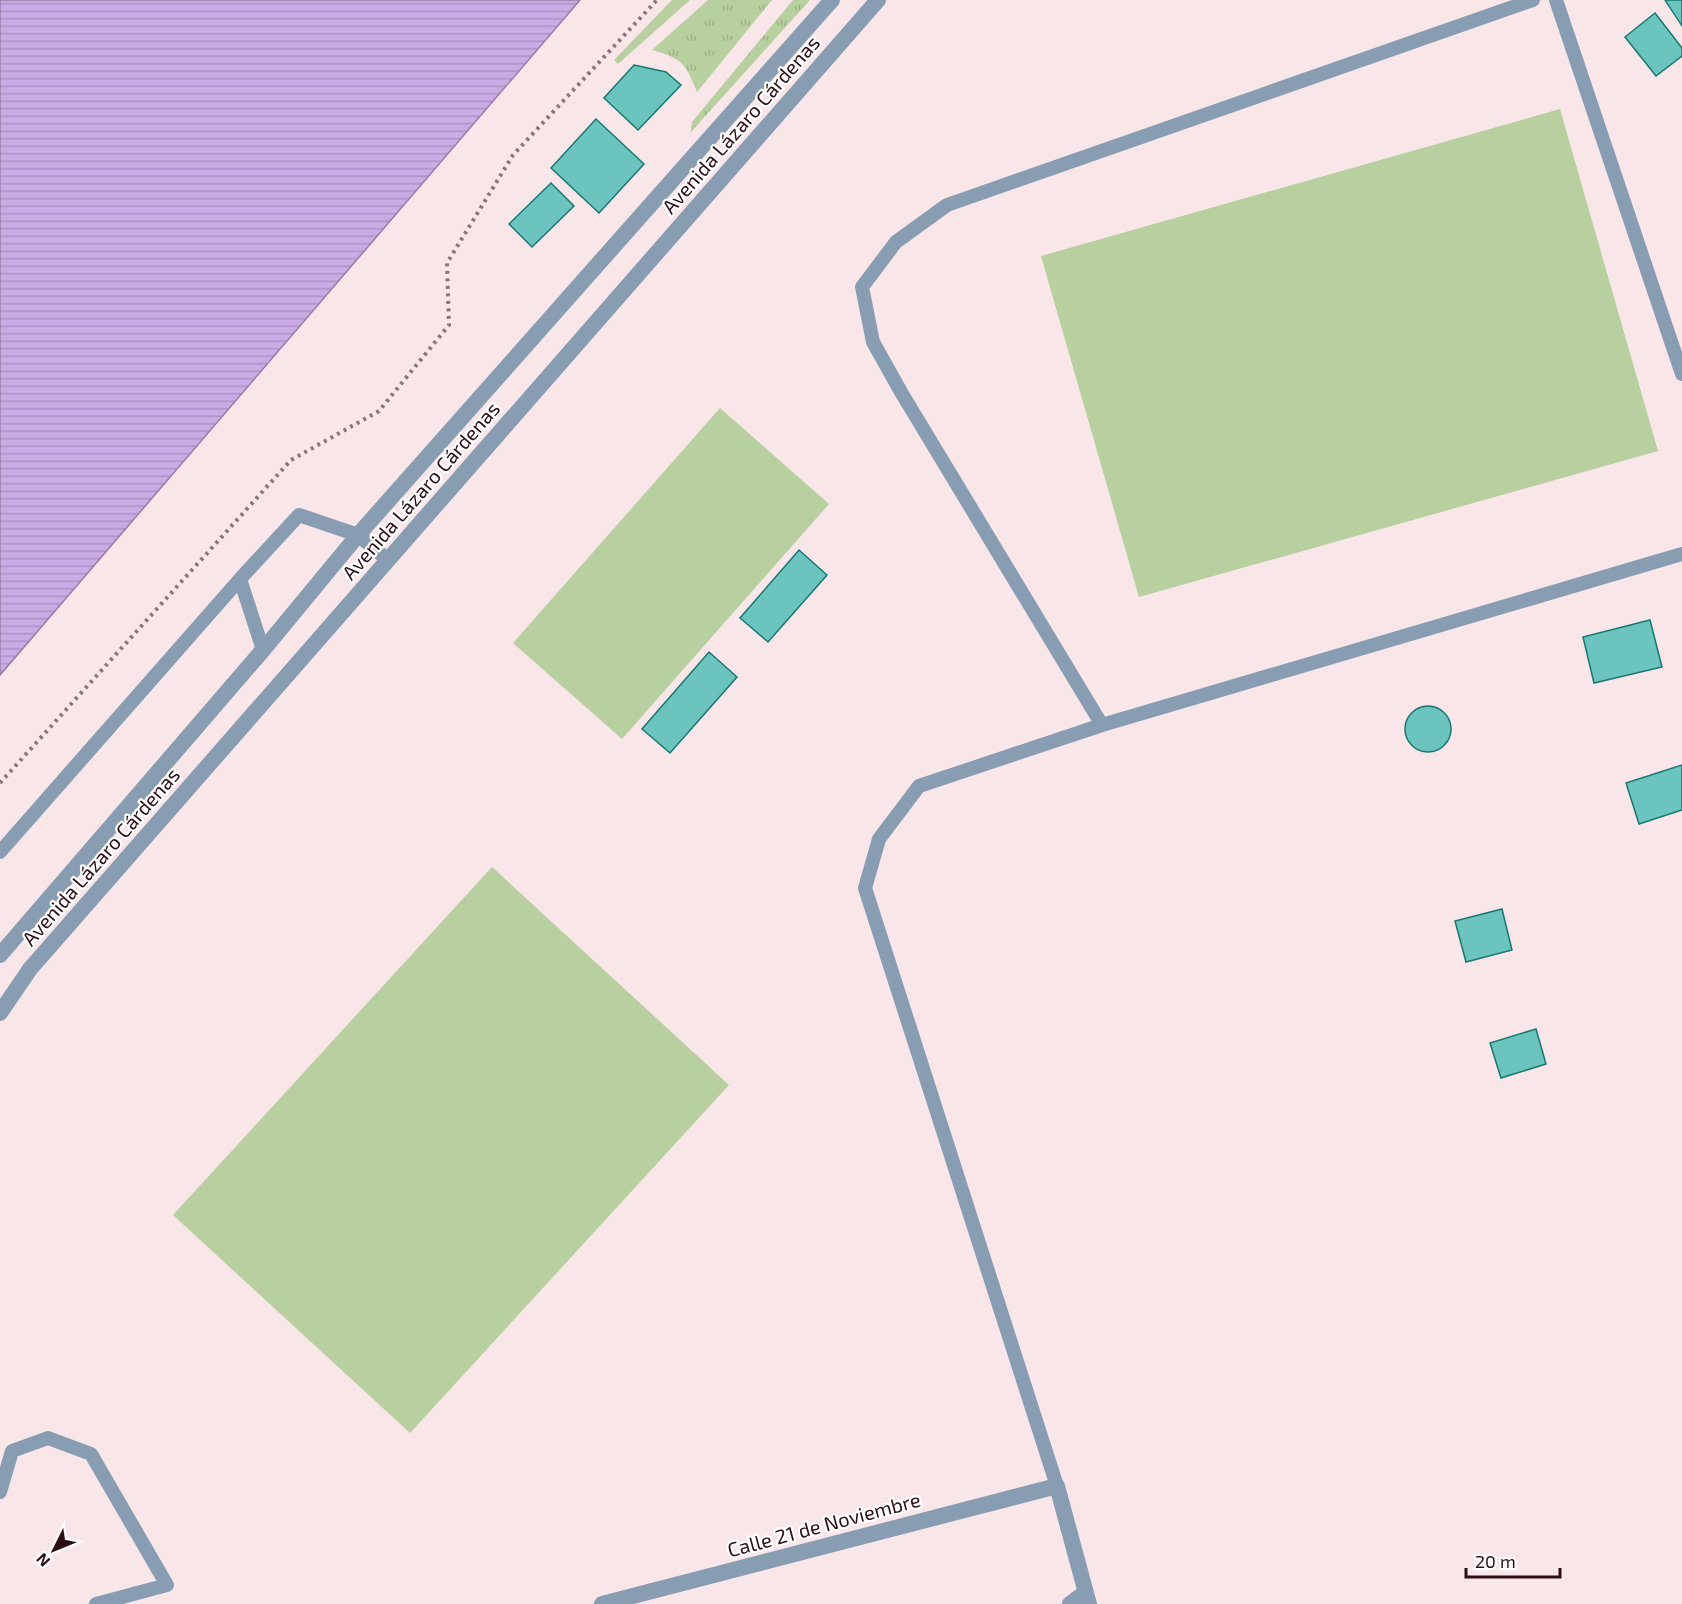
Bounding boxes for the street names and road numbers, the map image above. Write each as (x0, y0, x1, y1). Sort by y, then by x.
street label: Avenida Lázaro Cárdenas (656, 30, 824, 218)
street label: Avenida Lázaro Cárdenas (336, 396, 504, 584)
street label: Avenida Lázaro Cárdenas (16, 762, 184, 950)
street label: Calle 21 de Noviembre (725, 1487, 923, 1561)

